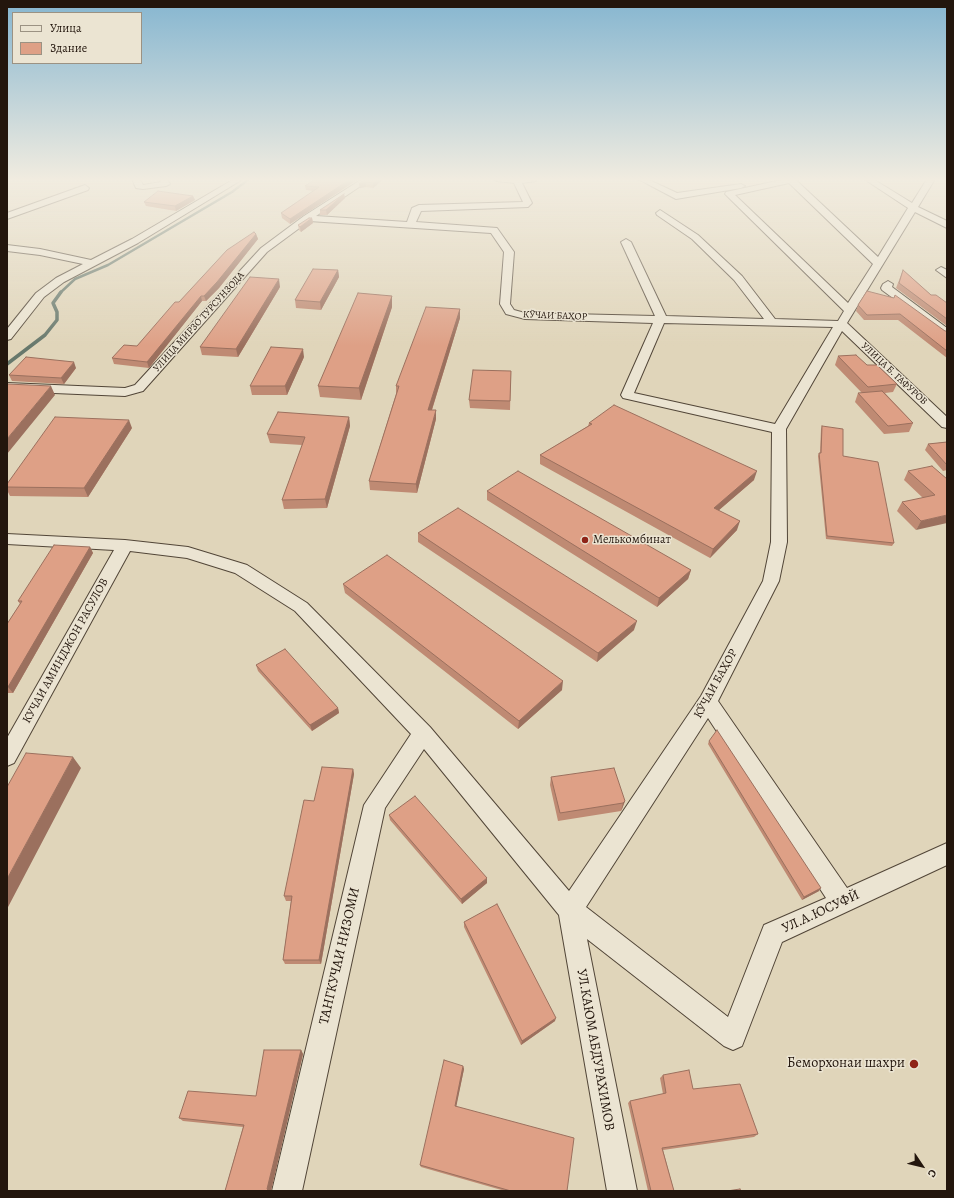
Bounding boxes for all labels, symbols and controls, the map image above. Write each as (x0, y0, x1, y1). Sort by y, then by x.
legend (12, 12, 142, 64)
text: Улица (50, 20, 81, 36)
text: Здание (50, 40, 87, 56)
street label: УЛИЦА МИРЗО ТУРСУНЗОДА (151, 269, 247, 375)
street label: КӮЧАИ БАҲОР (523, 309, 587, 323)
street label: УЛИЦА Б. ГАФУРОВ (858, 340, 930, 408)
place label: Мелькомбинат (593, 533, 671, 547)
marker: Мелькомбинат (580, 535, 590, 545)
street label: КУЧАИ АМИНДЖОН РАСУЛОВ (20, 576, 112, 726)
street label: КӮЧАИ БАҲОР (691, 647, 741, 721)
street label: ТАНГКУЧАИ НИЗОМИ (316, 886, 364, 1026)
street label: УЛ.А.ЮСУФЙ (779, 887, 863, 937)
street label: УЛ.КАЮМ АБДУРАХИМОВ (572, 968, 618, 1132)
place label: Беморхонаи шахри (787, 1056, 905, 1072)
marker: Беморхонаи шахри (908, 1058, 920, 1070)
north arrow (902, 1146, 942, 1186)
text: С (924, 1166, 940, 1180)

